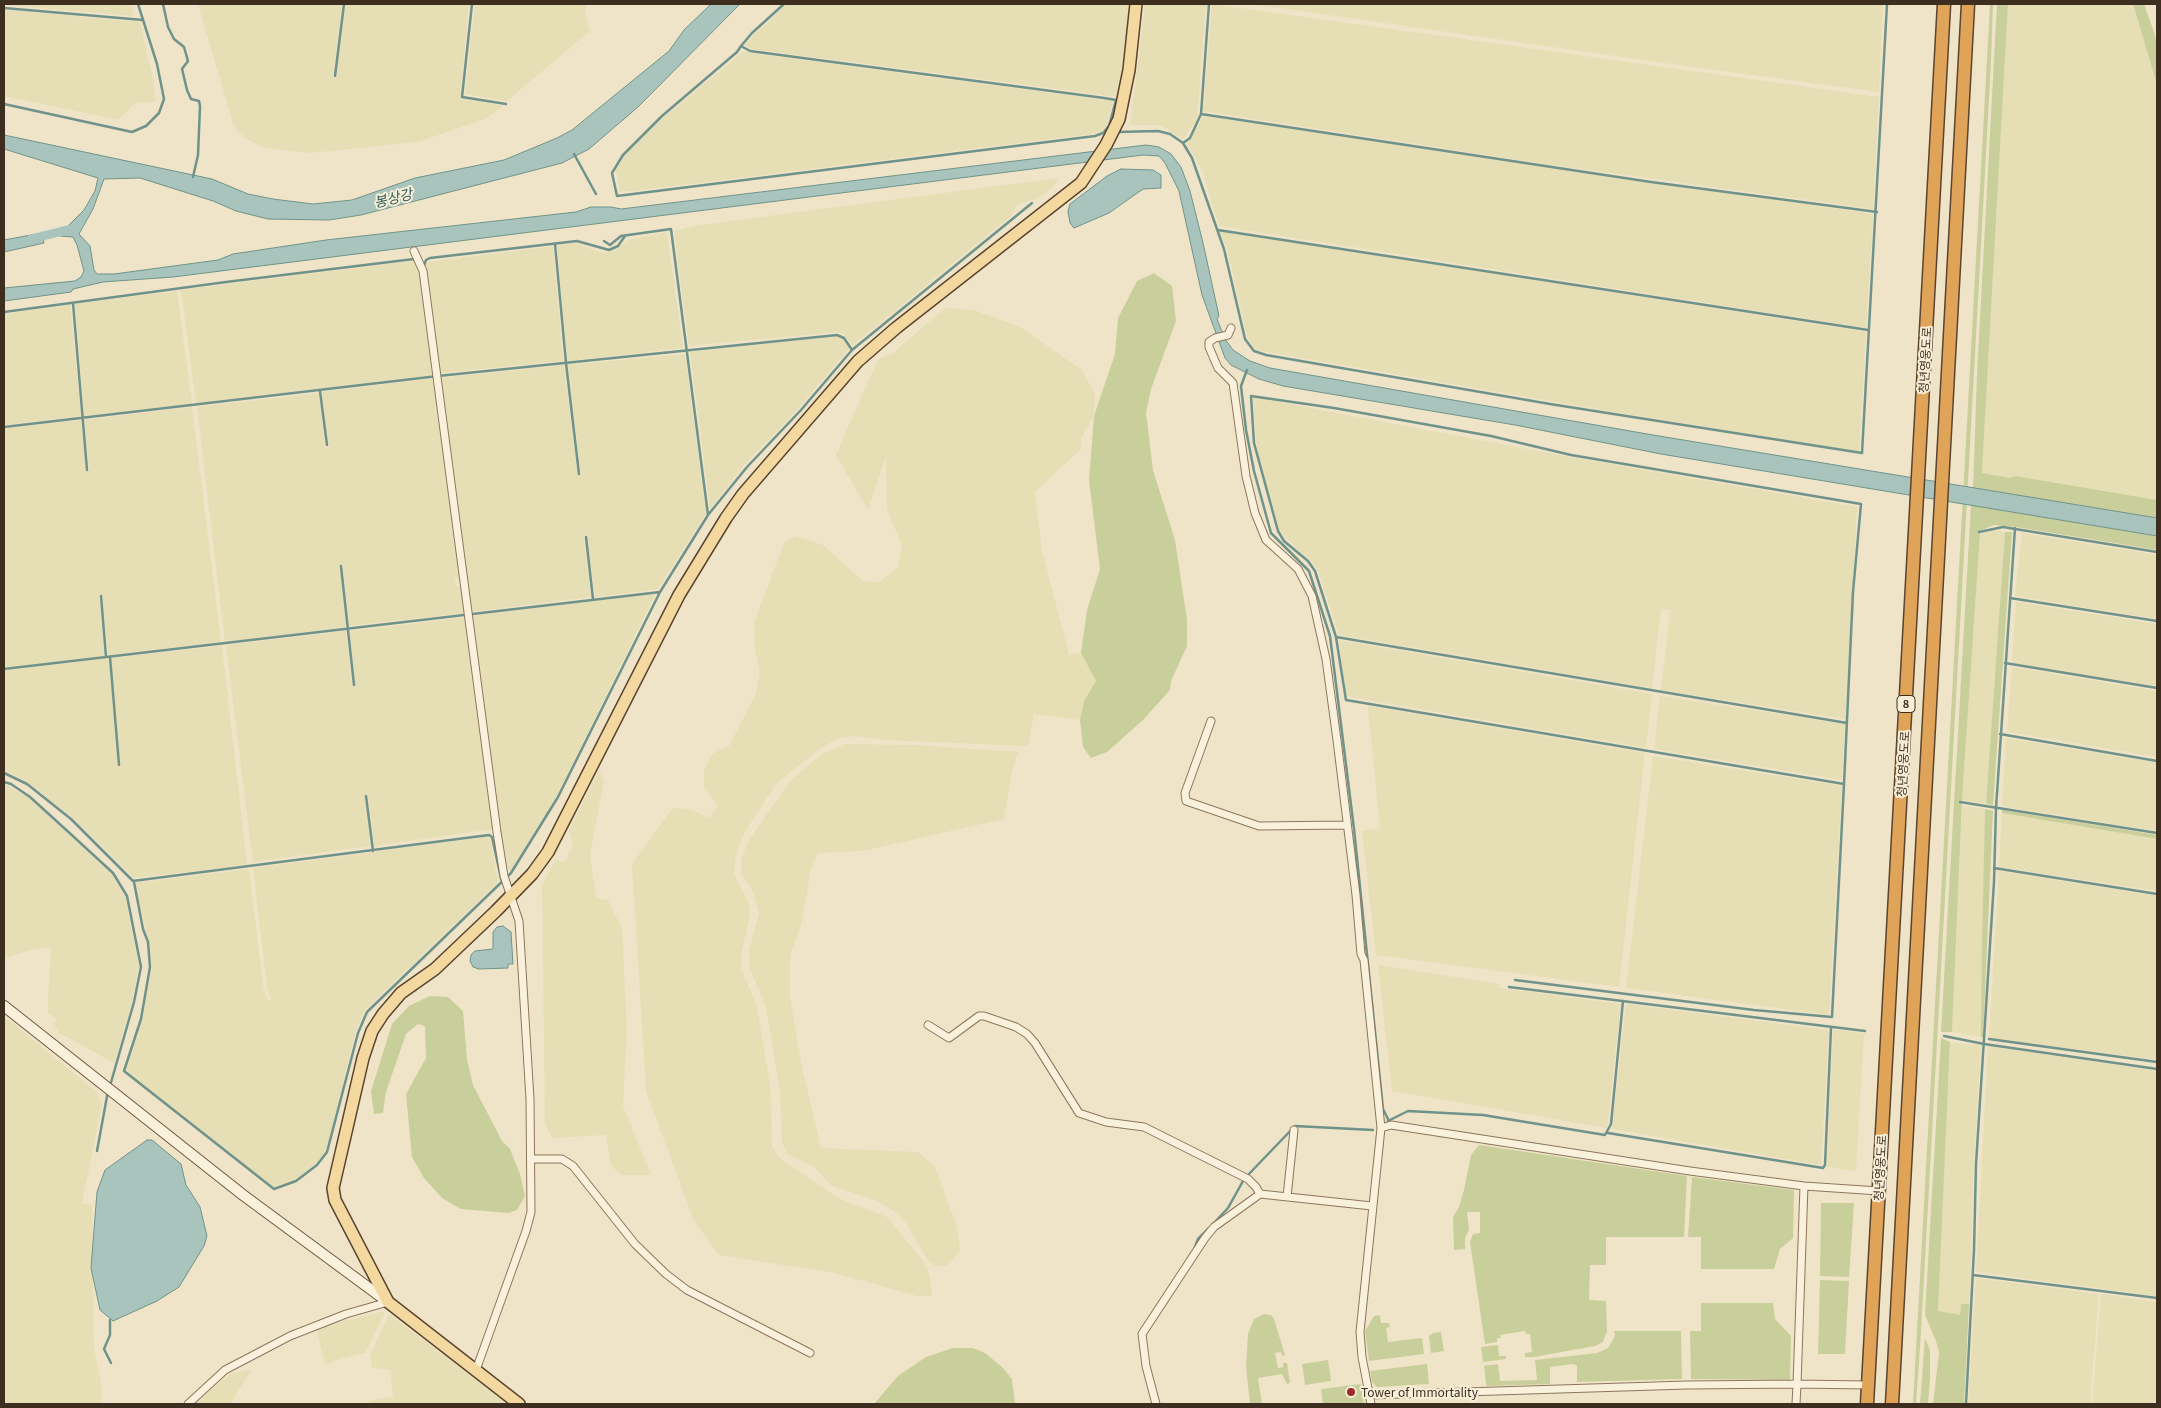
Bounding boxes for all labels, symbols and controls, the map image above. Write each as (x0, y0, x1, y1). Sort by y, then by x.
water label: 봉상강 (372, 185, 414, 211)
street label: 청년영웅도로 (1916, 327, 1934, 393)
road number: 8 (1897, 696, 1915, 712)
street label: 청년영웅도로 (1894, 731, 1912, 797)
street label: 청년영웅도로 (1871, 1135, 1889, 1201)
place label: Tower of Immortality (1361, 1385, 1478, 1399)
marker: Tower of Immortality (1345, 1386, 1357, 1398)

